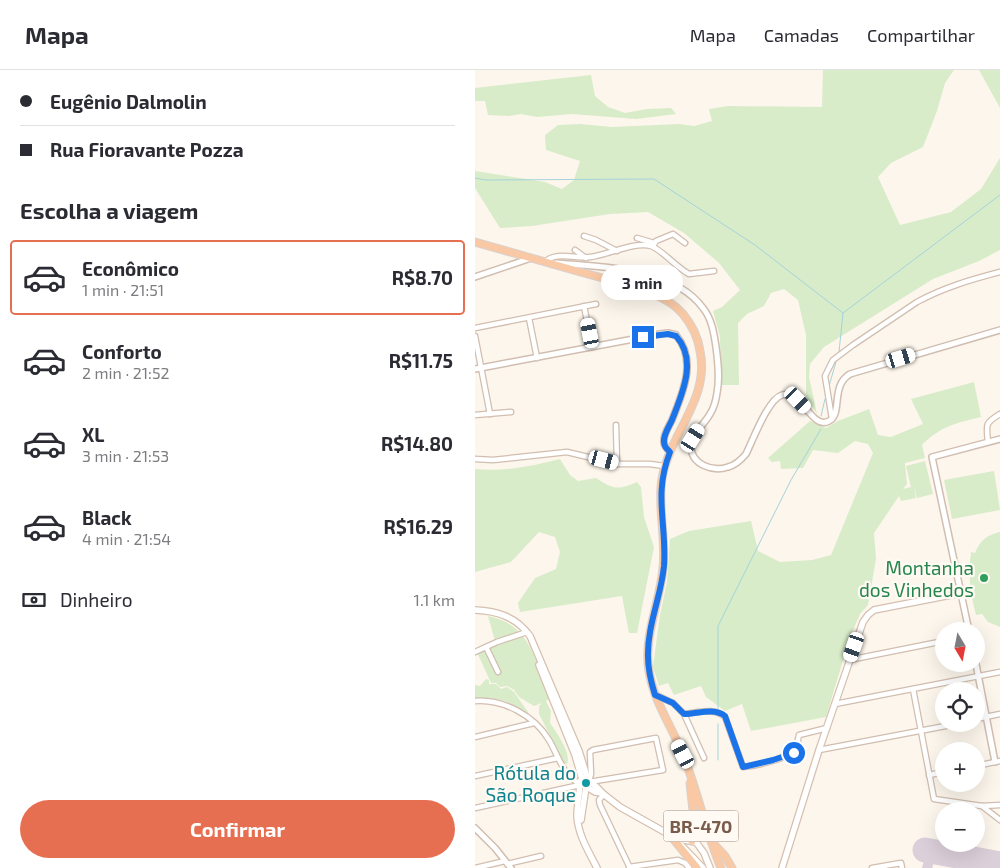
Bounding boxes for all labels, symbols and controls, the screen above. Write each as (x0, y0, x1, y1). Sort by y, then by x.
text: Mapa (25, 20, 89, 49)
text: Mapa (690, 24, 736, 46)
text: Camadas (764, 24, 839, 46)
text: Compartilhar (867, 24, 975, 46)
text: Eugênio Dalmolin (50, 90, 207, 113)
text: Rua Fioravante Pozza (50, 138, 244, 161)
text: Escolha a viagem (20, 197, 198, 223)
icon: car (22, 255, 67, 300)
text: Econômico (82, 257, 179, 280)
callout: 3 min (602, 264, 684, 300)
text: R$8.70 (392, 266, 453, 289)
text: 3 min (622, 273, 662, 292)
text: 1 min · 21:51 (82, 280, 164, 299)
car (579, 317, 600, 349)
route end (632, 326, 654, 348)
icon: car (22, 338, 67, 383)
text: Conforto (82, 340, 162, 363)
car (884, 346, 917, 370)
text: R$11.75 (389, 349, 453, 372)
text: 2 min · 21:52 (82, 363, 169, 382)
car (782, 384, 813, 416)
icon: car (22, 421, 67, 466)
car (678, 421, 707, 455)
text: XL (82, 423, 104, 446)
text: R$14.80 (381, 432, 453, 455)
text: 3 min · 21:53 (82, 446, 169, 465)
car (587, 449, 620, 471)
icon: car (22, 504, 67, 549)
text: Black (82, 506, 132, 529)
text: R$16.29 (383, 515, 453, 538)
text: 4 min · 21:54 (82, 529, 171, 548)
place label: Montanha dos Vinhedos (859, 556, 974, 601)
marker: Montanha dos Vinhedos (978, 572, 990, 584)
icon: cash (20, 586, 48, 614)
text: Dinheiro (60, 588, 133, 611)
text: 1.1 km (414, 590, 455, 609)
north arrow (935, 622, 985, 672)
map controls (935, 622, 985, 852)
car (842, 630, 865, 664)
button: locate (935, 682, 985, 732)
car (669, 737, 696, 771)
route start (783, 742, 805, 764)
button: + (935, 742, 985, 792)
place label: Rótula do São Roque (486, 761, 576, 806)
marker: Rótula do São Roque (580, 777, 592, 789)
button: Confirmar (20, 800, 455, 858)
button: − (935, 802, 985, 852)
road number: BR-470 (663, 810, 739, 841)

